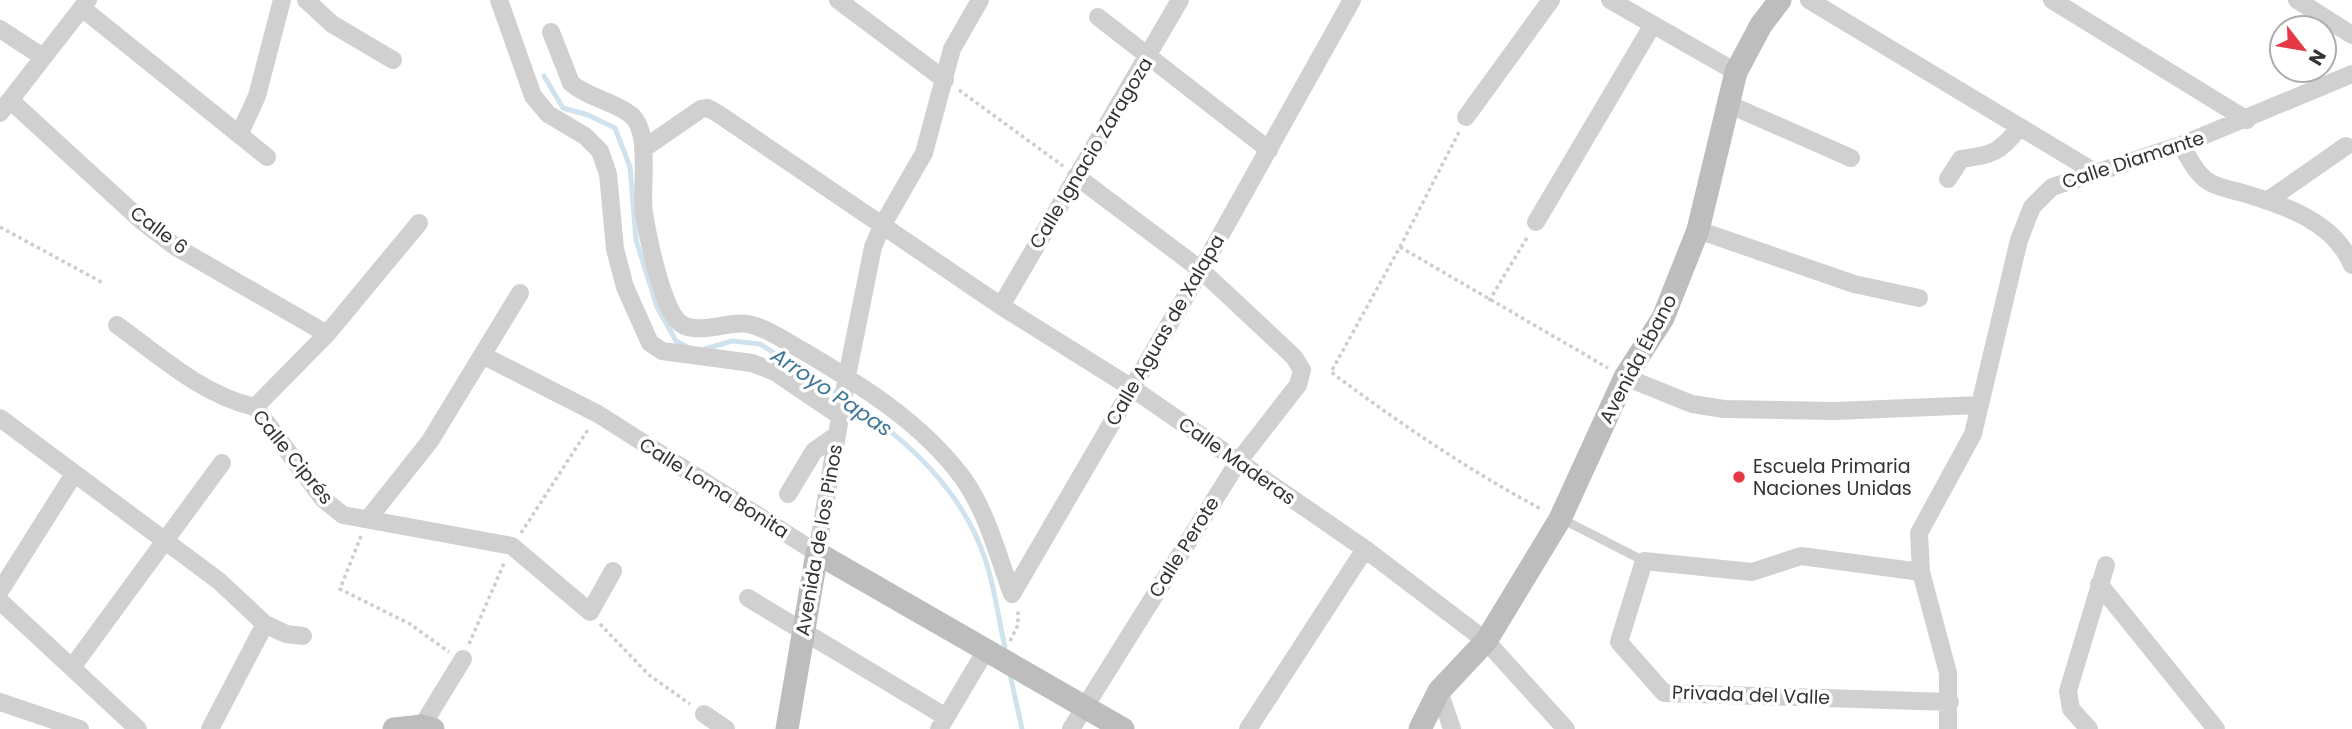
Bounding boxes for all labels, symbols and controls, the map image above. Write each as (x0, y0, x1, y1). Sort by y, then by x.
north arrow (2268, 14, 2338, 84)
text: N (2302, 44, 2332, 71)
street label: Calle Ignacio Zaragoza (1023, 52, 1159, 254)
street label: Calle Diamante (2058, 124, 2208, 196)
street label: Calle 6 (125, 199, 193, 261)
street label: Calle Aguas de Xalapa (1099, 229, 1231, 431)
street label: Avenida Ébano (1593, 290, 1683, 428)
water label: Arroyo Papas (765, 340, 898, 443)
street label: Calle Ciprés (246, 404, 340, 510)
street label: Calle Maderas (1173, 411, 1301, 511)
street label: Calle Loma Bonita (634, 431, 794, 545)
street label: Avenida de los Pinos (789, 442, 849, 638)
place label: Escuela Primaria Naciones Unidas (1753, 453, 1912, 502)
marker: Escuela Primaria Naciones Unidas (1731, 469, 1747, 485)
street label: Calle Perote (1142, 491, 1226, 603)
street label: Privada del Valle (1671, 679, 1831, 711)

